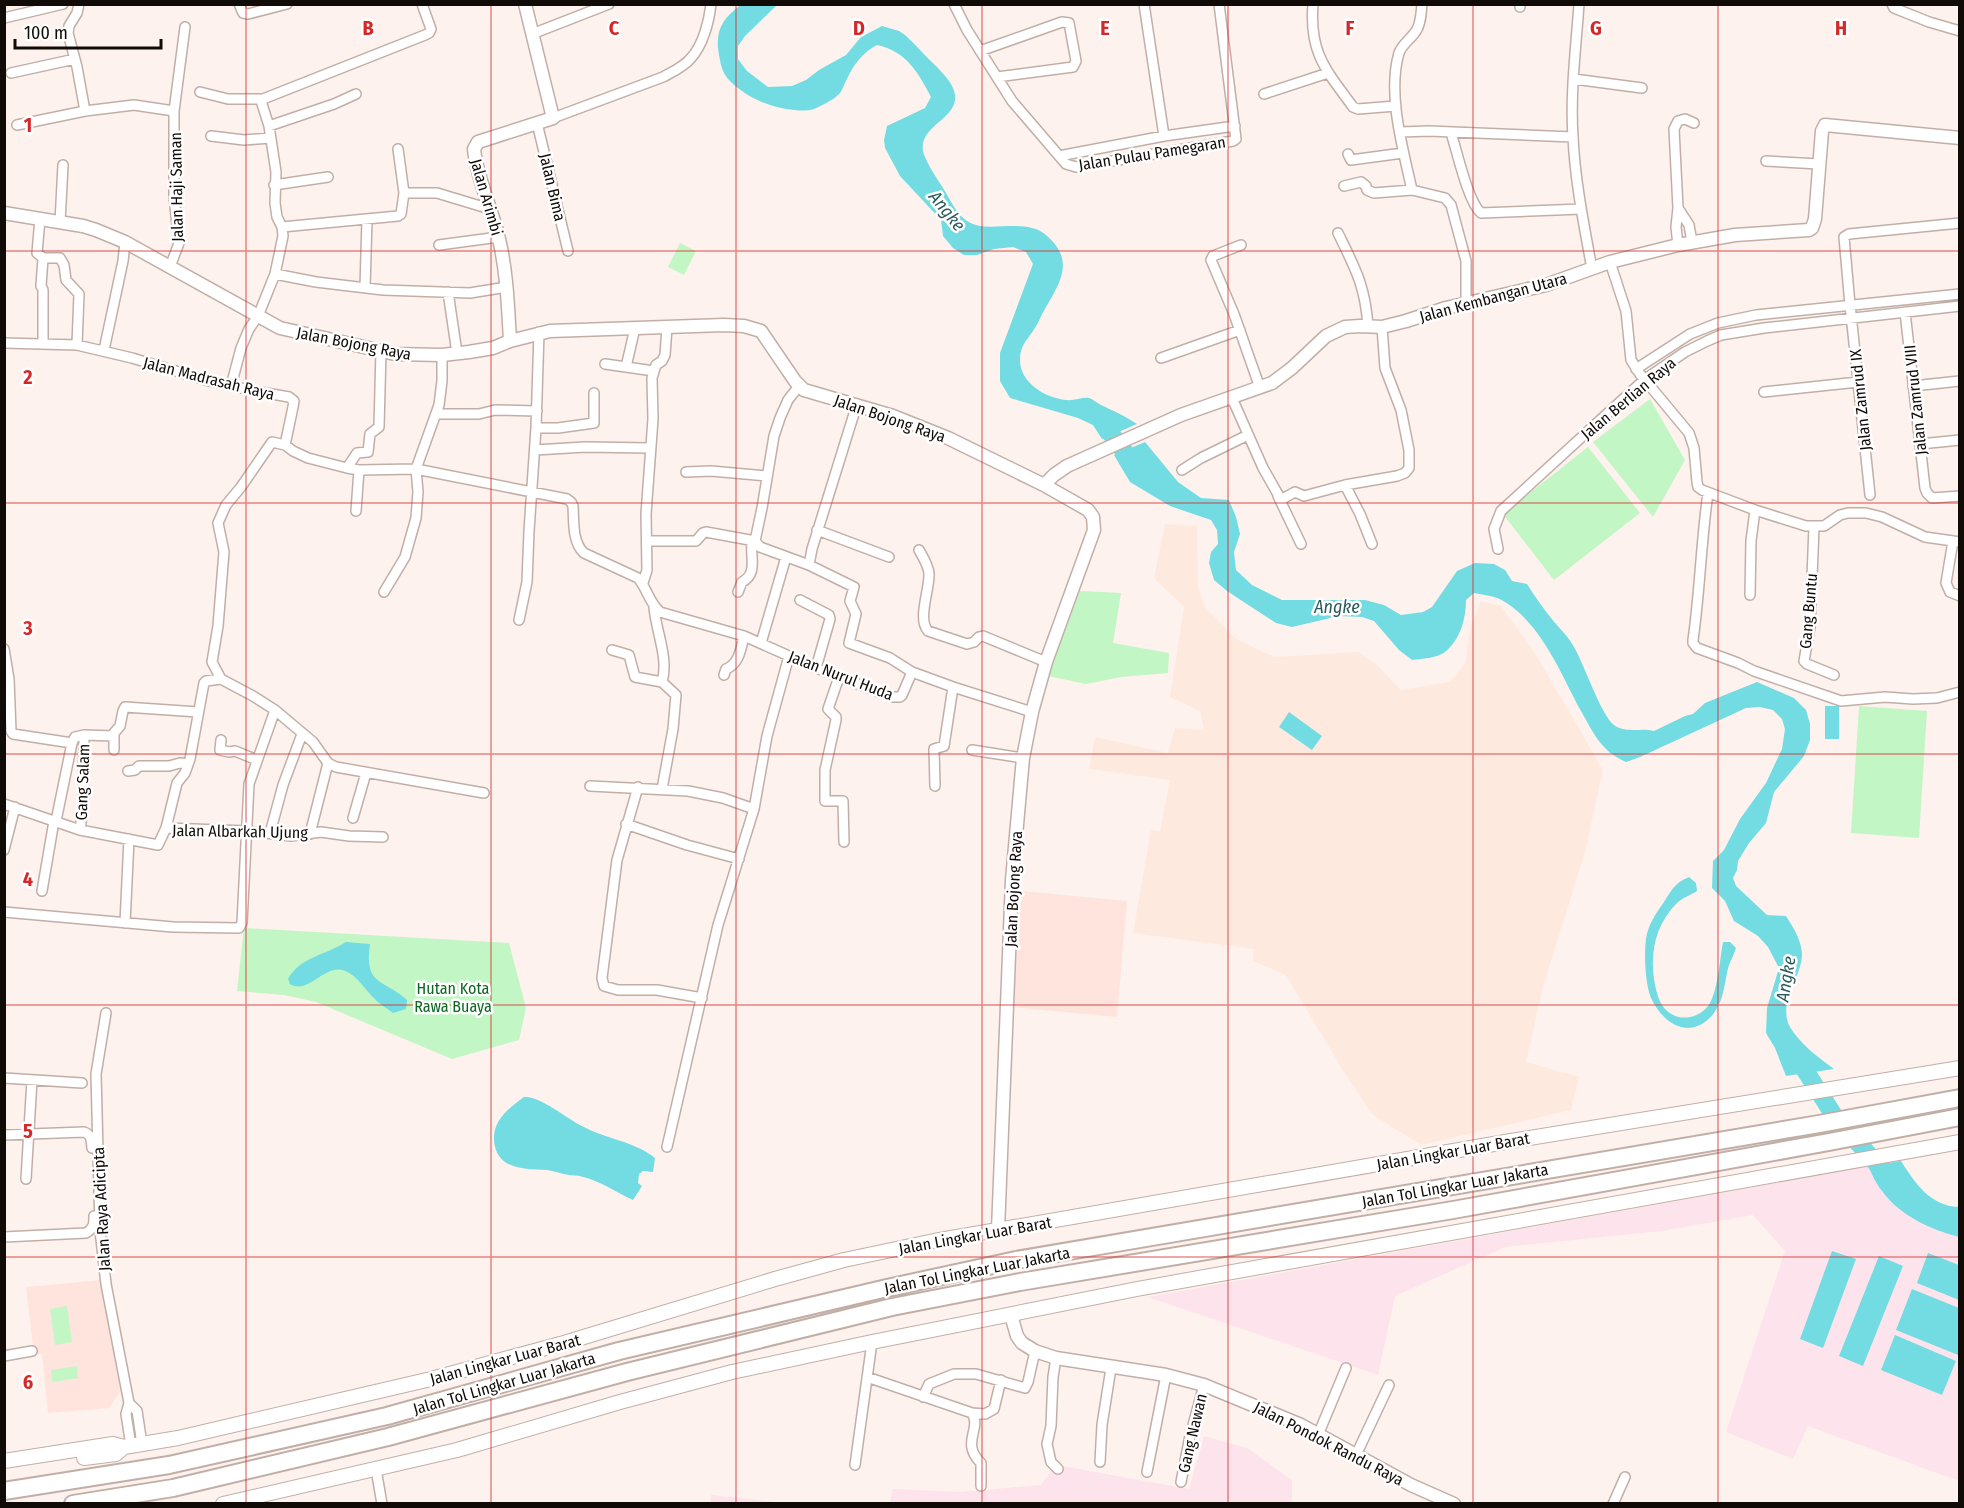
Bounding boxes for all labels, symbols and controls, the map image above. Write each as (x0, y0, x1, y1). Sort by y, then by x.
scale bar (15, 12, 160, 50)
text: B (362, 16, 374, 40)
text: C (609, 16, 620, 40)
text: D (853, 16, 865, 40)
text: E (1100, 16, 1110, 40)
text: F (1346, 16, 1355, 40)
text: G (1590, 16, 1602, 40)
text: H (1835, 16, 1847, 40)
text: 100 m (24, 22, 68, 44)
text: 1 (24, 113, 32, 137)
street label: Jalan Haji Saman (166, 132, 187, 242)
street label: Jalan Pulau Pamegaran (1077, 132, 1227, 175)
street label: Jalan Bima (535, 151, 570, 223)
street label: Jalan Arimbi (466, 156, 507, 238)
water label: Angke (923, 186, 970, 236)
street label: Jalan Kembangan Utara (1417, 269, 1569, 326)
street label: Jalan Bojong Raya (295, 323, 413, 364)
street label: Jalan Zamrud VIII (1900, 344, 1931, 456)
street label: Jalan Zamrud IX (1846, 348, 1875, 452)
street label: Jalan Madrasah Raya (141, 353, 277, 404)
street label: Jalan Berlian Raya (1577, 353, 1680, 443)
text: 2 (22, 365, 33, 389)
street label: Jalan Bojong Raya (832, 391, 948, 446)
street label: Gang Buntu (1796, 572, 1821, 650)
water label: Angke (1313, 596, 1360, 618)
text: 3 (22, 616, 33, 640)
street label: Jalan Nurul Huda (786, 647, 896, 704)
street label: Gang Salam (72, 743, 93, 821)
street label: Jalan Albarkah Ujung (172, 821, 308, 842)
street label: Jalan Bojong Raya (1001, 830, 1026, 948)
text: 4 (23, 867, 33, 891)
water label: Angke (1771, 954, 1801, 1004)
park label: Hutan Kota Rawa Buaya (414, 979, 492, 1016)
text: 5 (23, 1119, 33, 1143)
street label: Jalan Lingkar Luar Barat (1375, 1129, 1532, 1174)
street label: Jalan Raya Adicipta (89, 1146, 114, 1272)
street label: Jalan Tol Lingkar Luar Jakarta (1360, 1160, 1550, 1211)
street label: Jalan Lingkar Luar Barat (897, 1213, 1054, 1258)
street label: Jalan Tol Lingkar Luar Jakarta (883, 1243, 1072, 1298)
street label: Jalan Lingkar Luar Barat (428, 1330, 583, 1389)
street label: Jalan Tol Lingkar Luar Jakarta (411, 1348, 598, 1419)
text: 6 (23, 1370, 33, 1394)
street label: Gang Nawan (1174, 1392, 1211, 1475)
street label: Jalan Pondok Randu Raya (1251, 1397, 1407, 1490)

